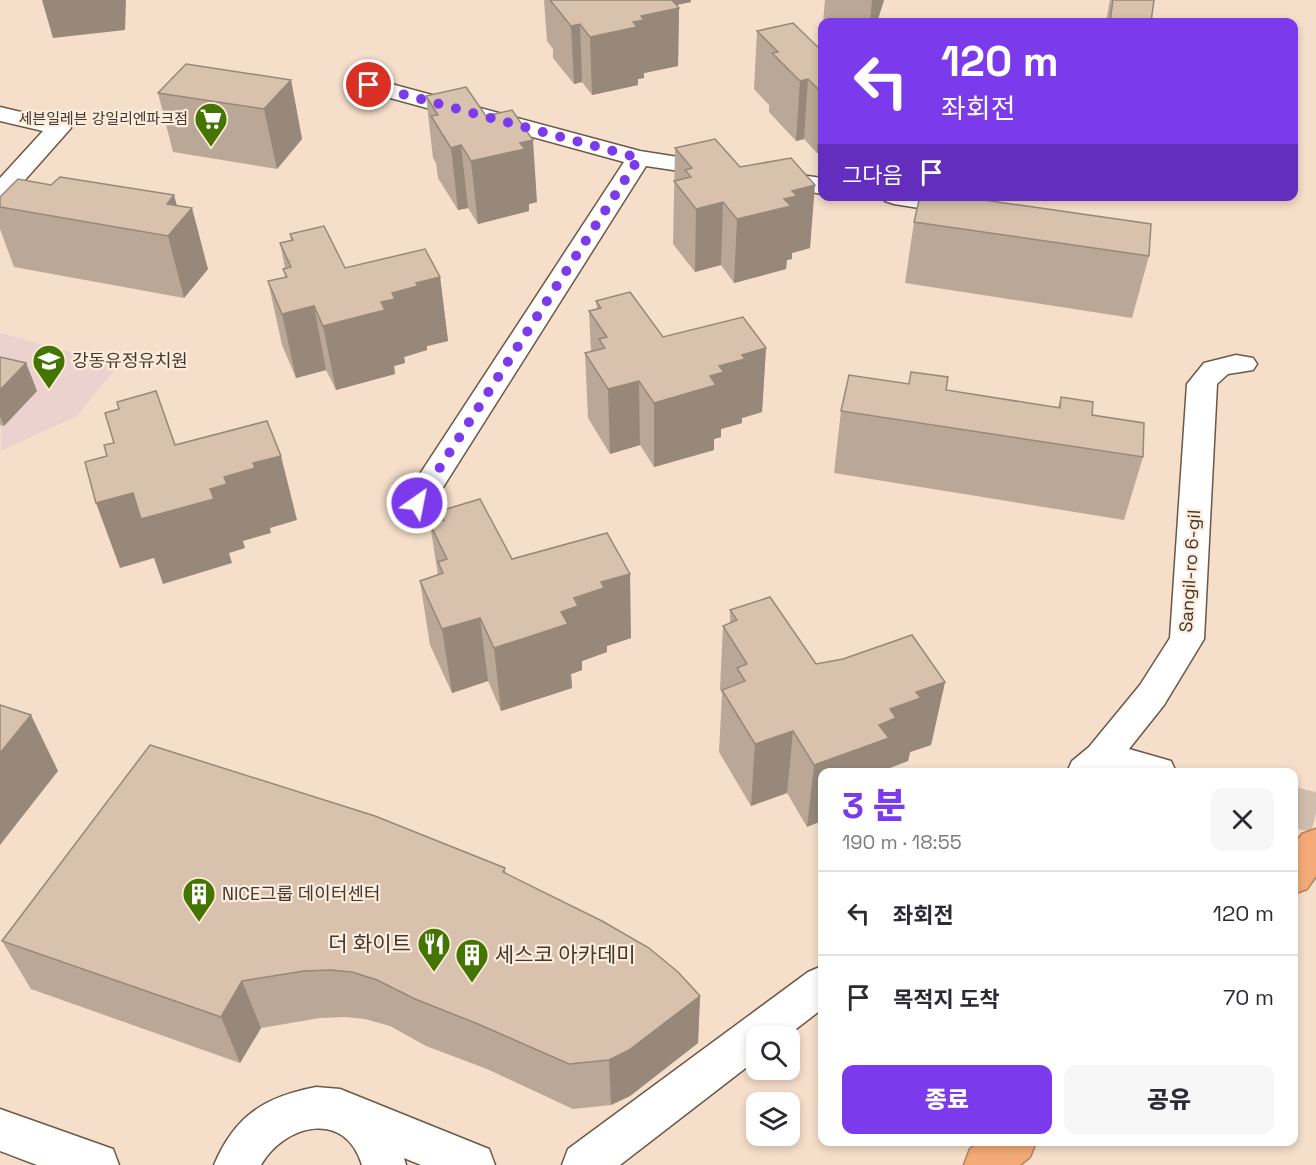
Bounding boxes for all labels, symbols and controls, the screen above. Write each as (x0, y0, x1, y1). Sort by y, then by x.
text: 120 m (941, 35, 1059, 88)
icon: left (842, 42, 920, 120)
pin (343, 59, 394, 110)
icon: arrive (352, 68, 385, 101)
text: 좌회전 (941, 91, 1016, 126)
supermarket icon: 세븐일레븐 강일리엔파크점 (193, 101, 229, 148)
place label: 세븐일레븐 강일리엔파크점 (19, 109, 188, 128)
icon: arrive (915, 156, 948, 189)
text: 그다음 (842, 161, 903, 189)
school or university icon: 강동유정유치원 (31, 343, 67, 390)
place label: 강동유정유치원 (72, 349, 188, 372)
position arrow (385, 471, 449, 535)
street label: Sangil-ro 6-gil (1174, 509, 1205, 633)
text: 3 분 (842, 783, 906, 829)
button: close (1211, 788, 1274, 851)
text: 190 m · 18:55 (842, 829, 962, 855)
building icon: NICE그룹 데이터센터 (181, 876, 217, 923)
place label: NICE그룹 데이터센터 (222, 882, 381, 905)
icon: left (842, 897, 875, 930)
text: 120 m (1213, 899, 1274, 927)
text: 좌회전 (893, 901, 954, 929)
restaurant icon: 더 화이트 (416, 926, 452, 973)
place label: 더 화이트 (328, 930, 411, 957)
building icon: 세스코 아카데미 (454, 937, 490, 984)
place label: 세스코 아카데미 (495, 941, 636, 968)
icon: arrive (842, 981, 875, 1014)
text: 70 m (1223, 983, 1274, 1011)
text: 목적지 도착 (893, 985, 1000, 1013)
map controls (746, 1026, 800, 1146)
button: search (746, 1026, 800, 1080)
button: 종료 (842, 1065, 1052, 1134)
button: 공유 (1064, 1065, 1274, 1134)
button: layers (746, 1092, 800, 1146)

